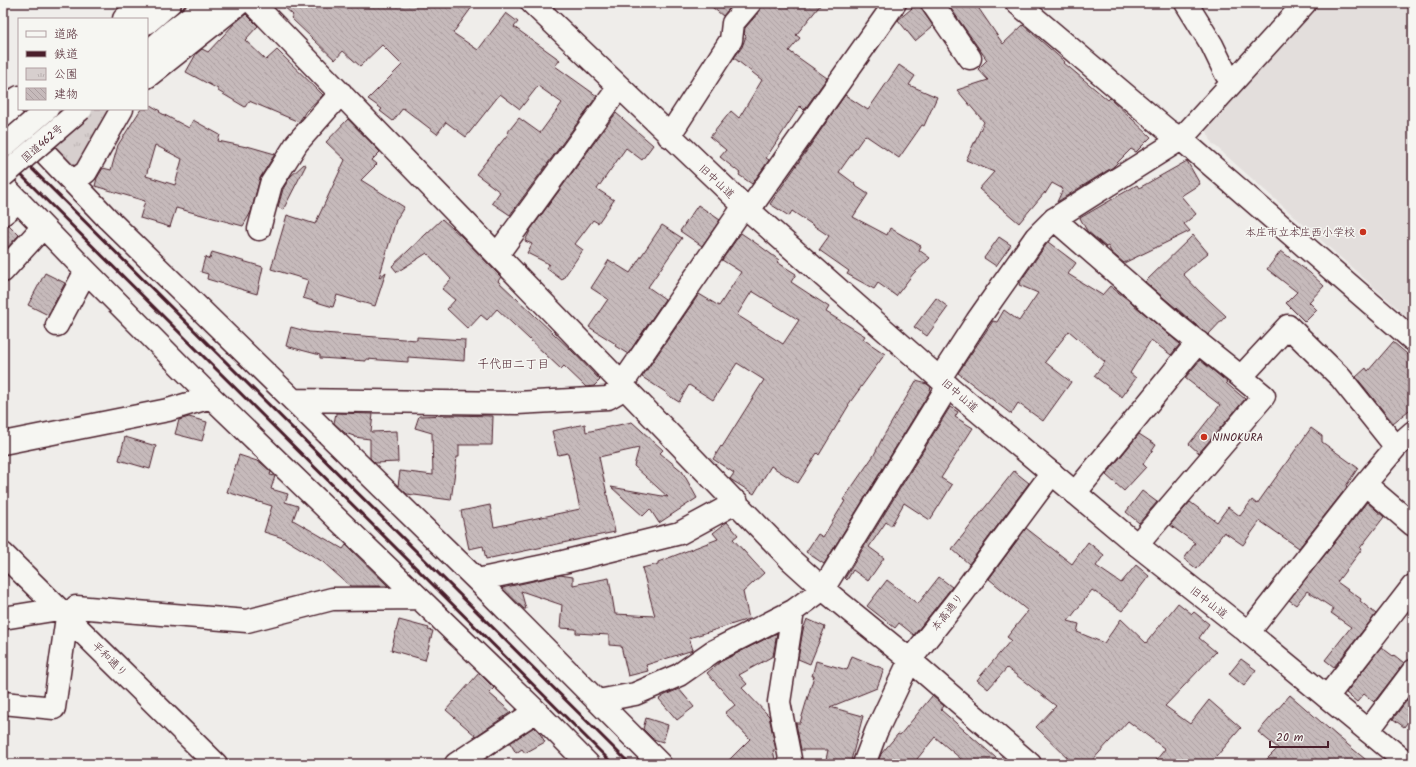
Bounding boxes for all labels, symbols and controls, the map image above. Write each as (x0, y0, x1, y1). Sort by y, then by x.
legend (18, 18, 148, 110)
text: 道路 (54, 25, 78, 44)
text: 鉄道 (54, 45, 78, 64)
text: 公園 (54, 65, 78, 84)
text: 建物 (54, 85, 78, 104)
street label: 国道462号 (17, 120, 68, 167)
street label: 旧中山道 (694, 160, 739, 203)
place label: 本庄市立本庄西小学校 (1245, 224, 1355, 242)
marker: 本庄市立本庄西小学校 (1358, 227, 1368, 237)
district label: 千代田二丁目 (477, 355, 549, 374)
street label: 旧中山道 (937, 375, 982, 417)
place label: NINOKURA (1212, 429, 1264, 447)
marker: NINOKURA (1199, 432, 1209, 442)
street label: 旧中山道 (1186, 582, 1231, 623)
street label: 本高通り (927, 590, 968, 635)
street label: 平和通り (87, 638, 131, 682)
scale bar (1270, 723, 1328, 749)
text: 20 m (1276, 728, 1304, 747)

